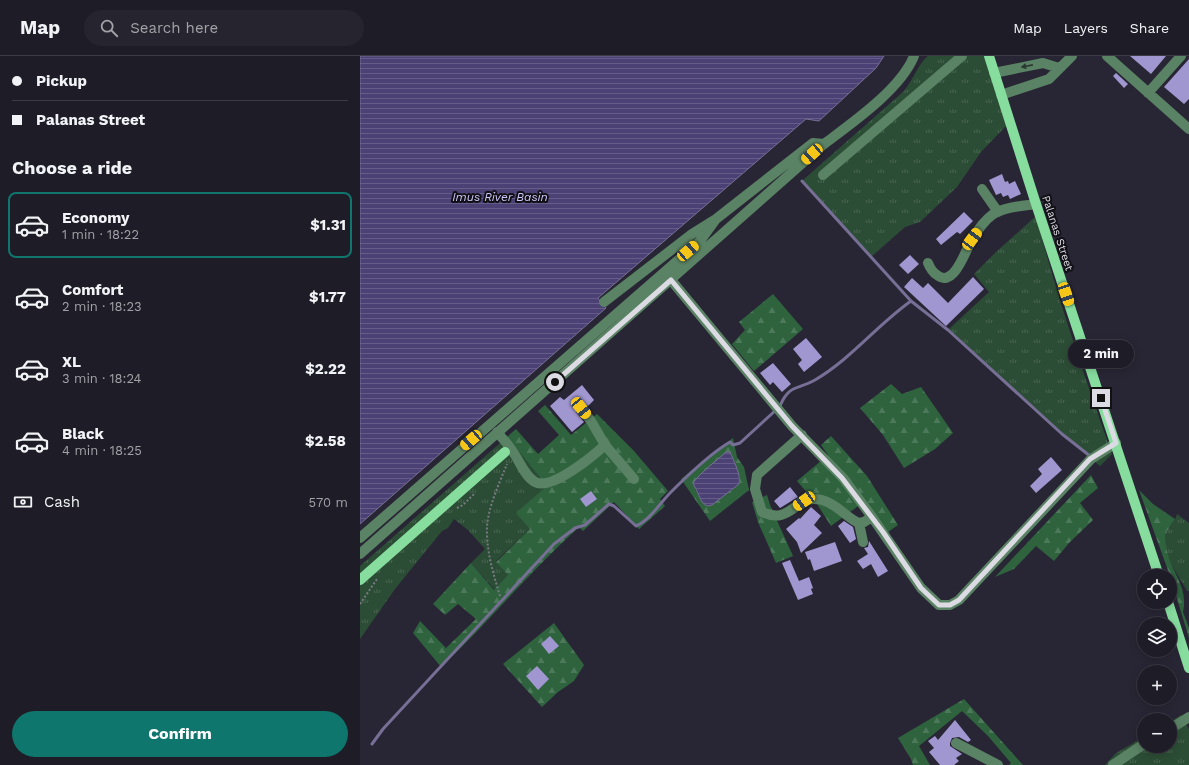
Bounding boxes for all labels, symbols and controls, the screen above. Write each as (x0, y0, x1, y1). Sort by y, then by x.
search box (84, 10, 364, 46)
text: Map (20, 16, 60, 39)
icon: search (98, 17, 120, 39)
text: Search here (130, 19, 218, 37)
text: Map (1013, 20, 1042, 36)
text: Layers (1064, 20, 1108, 36)
text: Share (1130, 20, 1169, 36)
one-way arrow (1021, 64, 1033, 70)
text: Pickup (36, 72, 87, 90)
text: Palanas Street (36, 111, 145, 129)
car (799, 142, 825, 166)
text: Choose a ride (12, 157, 132, 178)
water label: Imus River Basin (452, 190, 548, 204)
street label: Palanas Street (1039, 194, 1076, 273)
icon: car (14, 207, 50, 243)
text: Economy (62, 209, 129, 227)
text: $1.31 (310, 216, 346, 234)
car (960, 226, 984, 252)
text: 1 min · 18:22 (62, 227, 139, 242)
car (675, 239, 701, 263)
icon: car (14, 279, 50, 315)
text: Comfort (62, 281, 123, 299)
car (1056, 281, 1076, 307)
text: $1.77 (309, 288, 346, 306)
text: 2 min · 18:23 (62, 299, 142, 314)
callout: 2 min (1068, 340, 1134, 368)
text: 2 min (1083, 346, 1119, 361)
icon: car (14, 351, 50, 387)
text: XL (62, 353, 81, 371)
text: $2.22 (305, 360, 346, 378)
text: 3 min · 18:24 (62, 371, 142, 386)
route start (546, 373, 564, 391)
route end (1092, 389, 1110, 407)
car (569, 395, 593, 421)
icon: car (14, 423, 50, 459)
text: Black (62, 425, 104, 443)
car (458, 428, 484, 452)
text: $2.58 (305, 432, 346, 450)
text: 4 min · 18:25 (62, 443, 142, 458)
car (791, 489, 817, 513)
icon: cash (12, 491, 34, 513)
text: Cash (44, 493, 80, 511)
text: 570 m (308, 495, 348, 510)
map controls (1137, 569, 1177, 753)
button: locate (1137, 569, 1177, 609)
button: layers (1137, 617, 1177, 657)
button: + (1137, 665, 1177, 705)
button: Confirm (12, 711, 348, 757)
button: − (1137, 713, 1177, 753)

